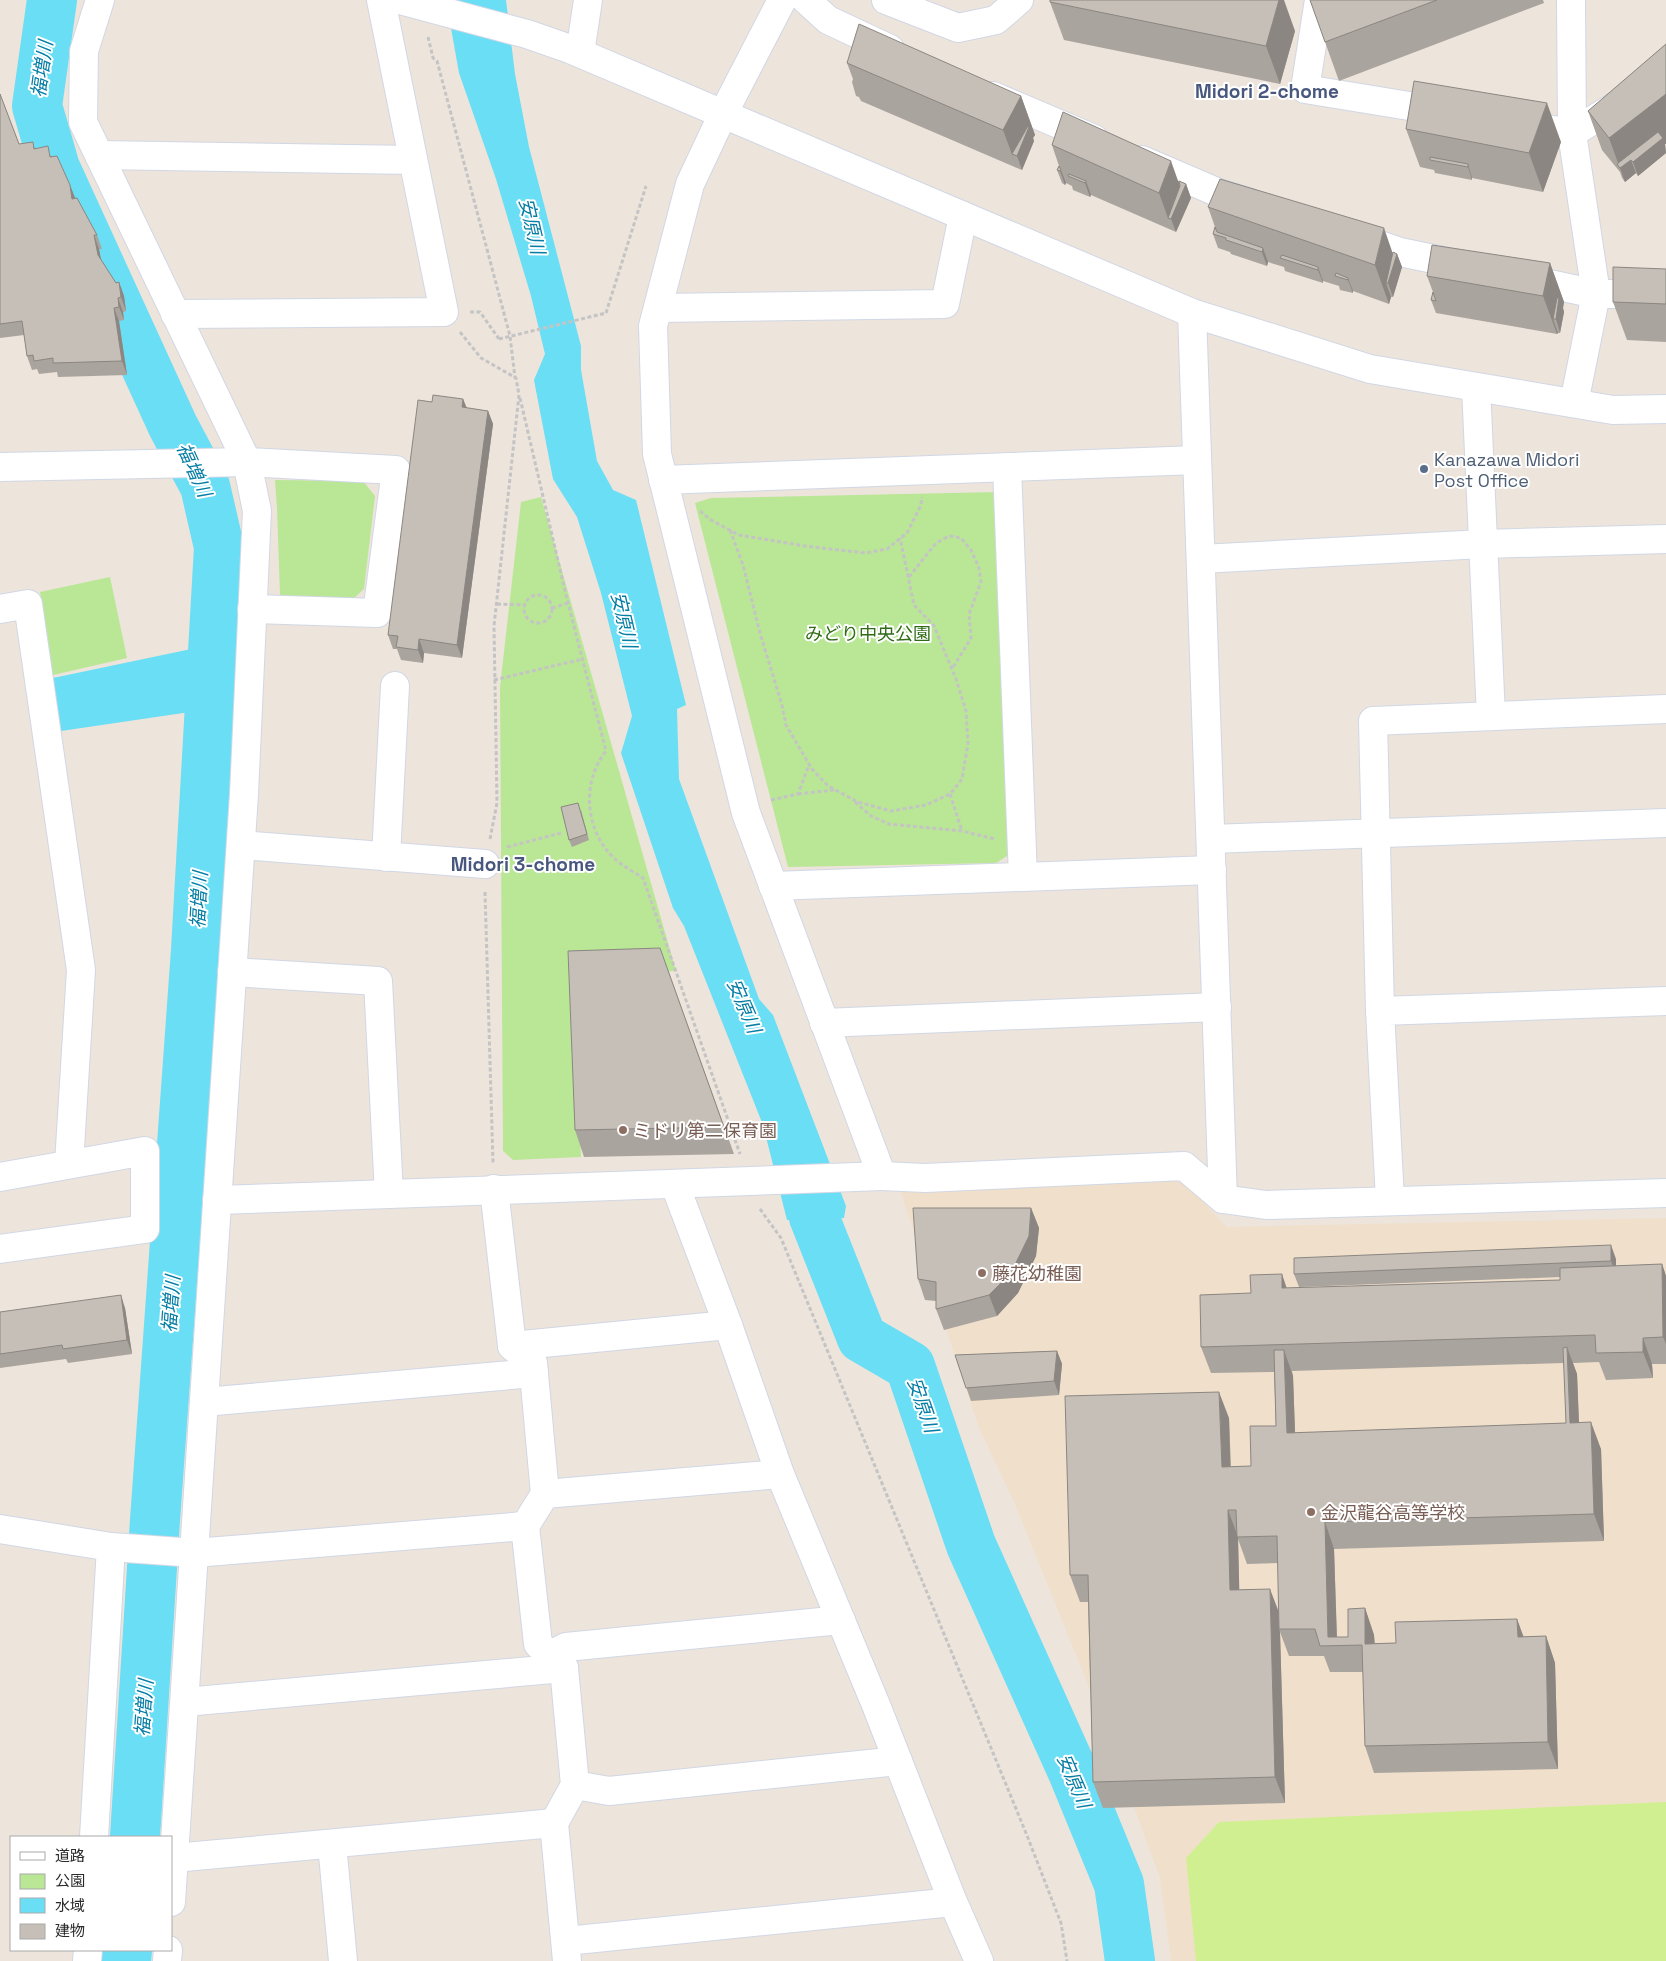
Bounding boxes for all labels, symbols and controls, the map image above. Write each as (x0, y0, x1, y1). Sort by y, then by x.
water label: 福増川 (26, 37, 59, 99)
district label: Midori 2-chome (1195, 79, 1339, 104)
water label: 安原川 (513, 195, 551, 259)
water label: 福増川 (171, 439, 218, 503)
place label: Kanazawa Midori Post Office (1434, 448, 1579, 492)
marker: Kanazawa Midori Post Office (1418, 463, 1430, 475)
water label: 安原川 (605, 589, 643, 653)
park label: みどり中央公園 (805, 622, 931, 645)
district label: Midori 3-chome (451, 852, 595, 877)
water label: 福増川 (185, 869, 213, 929)
water label: 安原川 (721, 975, 767, 1039)
place label: ミドリ第二保育園 (633, 1119, 777, 1142)
marker: ミドリ第二保育園 (617, 1124, 629, 1136)
place label: 藤花幼稚園 (992, 1262, 1082, 1285)
marker: 藤花幼稚園 (976, 1267, 988, 1279)
water label: 福増川 (157, 1273, 186, 1333)
water label: 安原川 (902, 1374, 945, 1438)
place label: 金沢龍谷高等学校 (1321, 1501, 1465, 1524)
marker: 金沢龍谷高等学校 (1305, 1506, 1317, 1518)
water label: 福増川 (130, 1677, 159, 1737)
water label: 安原川 (1051, 1750, 1097, 1814)
legend (10, 1836, 172, 1951)
text: 道路 (55, 1846, 85, 1865)
text: 公園 (55, 1871, 85, 1890)
text: 水域 (55, 1896, 85, 1915)
text: 建物 (55, 1921, 85, 1940)

